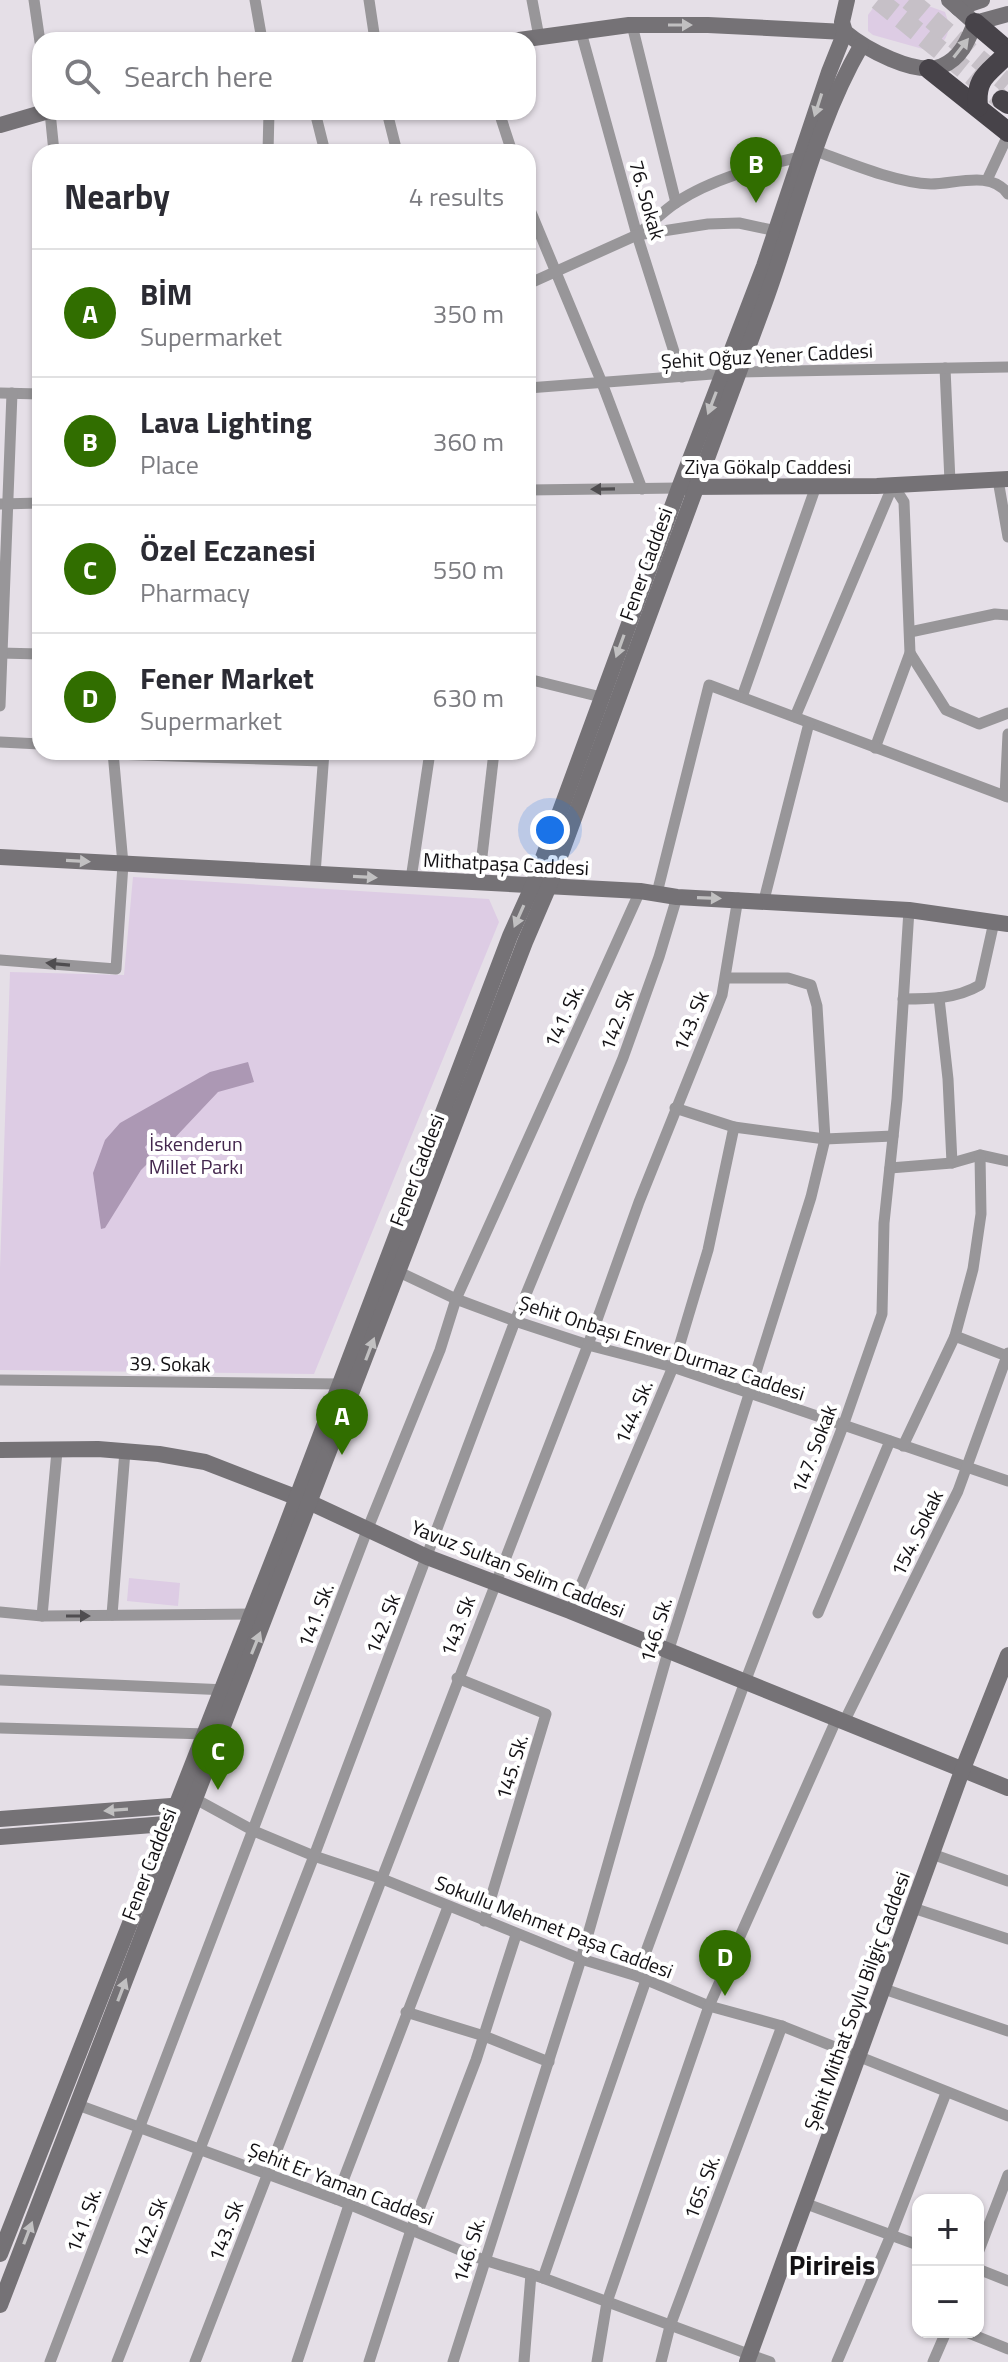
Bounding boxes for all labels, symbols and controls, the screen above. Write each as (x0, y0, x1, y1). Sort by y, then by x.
one-way arrow (668, 19, 693, 31)
search box (32, 32, 536, 120)
one-way arrow (953, 37, 970, 58)
text: Search here (124, 53, 273, 99)
icon: search (60, 54, 104, 98)
one-way arrow (811, 93, 823, 117)
pin: B (730, 137, 782, 203)
street label: 76. Sokak (621, 156, 674, 244)
text: Nearby (64, 170, 170, 222)
text: 4 results (409, 177, 504, 216)
text: BİM (140, 271, 193, 317)
text: A (82, 294, 98, 333)
text: 350 m (433, 294, 504, 333)
text: Supermarket (140, 317, 282, 356)
street label: Şehit Oğuz Yener Caddesi (660, 334, 874, 377)
one-way arrow (705, 391, 718, 415)
text: Lava Lighting (140, 399, 312, 445)
text: B (82, 422, 98, 461)
text: 360 m (433, 422, 504, 461)
text: Place (140, 445, 199, 484)
street label: Ziya Gökalp Caddesi (685, 451, 851, 482)
one-way arrow (590, 483, 615, 496)
street label: Fener Caddesi (611, 503, 680, 625)
text: Özel Eczanesi (140, 527, 316, 573)
text: C (83, 550, 97, 589)
text: 550 m (433, 550, 504, 589)
text: Pharmacy (140, 573, 250, 612)
one-way arrow (613, 634, 626, 658)
text: Fener Market (140, 655, 314, 701)
text: D (82, 678, 98, 717)
text: 630 m (433, 678, 504, 717)
text: Supermarket (140, 701, 282, 740)
your location (530, 810, 570, 850)
street label: Mithatpaşa Caddesi (422, 844, 590, 883)
one-way arrow (66, 855, 91, 868)
one-way arrow (353, 870, 379, 883)
one-way arrow (697, 891, 722, 904)
one-way arrow (513, 904, 526, 927)
one-way arrow (45, 957, 70, 970)
street label: 141. Sk. (535, 979, 592, 1053)
street label: 142. Sk (591, 985, 642, 1055)
street label: 143. Sk (664, 986, 717, 1056)
street label: Fener Caddesi (381, 1109, 452, 1231)
park label: İskenderun Millet Parkı (149, 1128, 243, 1182)
street label: Şehit Onbaşı Enver Durmaz Caddesi (515, 1287, 809, 1408)
one-way arrow (364, 1336, 377, 1360)
street label: 39. Sokak (129, 1347, 212, 1380)
street label: 144. Sk. (606, 1375, 661, 1449)
pin: A (316, 1389, 368, 1455)
street label: 147. Sokak (782, 1400, 845, 1498)
street label: 154. Sokak (882, 1484, 951, 1581)
street label: Yavuz Sultan Selim Caddesi (407, 1511, 630, 1626)
street label: 141. Sk. (289, 1578, 342, 1652)
street label: 142. Sk (357, 1589, 408, 1659)
street label: 143. Sk (432, 1591, 483, 1661)
street label: 146. Sk. (631, 1593, 680, 1666)
one-way arrow (66, 1609, 91, 1622)
one-way arrow (250, 1631, 263, 1655)
pin: C (192, 1724, 244, 1790)
street label: 145. Sk. (487, 1730, 536, 1803)
street label: Fener Caddesi (113, 1803, 184, 1925)
one-way arrow (103, 1804, 128, 1817)
street label: Sokullu Mehmet Paşa Caddesi (431, 1867, 678, 1986)
street label: Şehit Mithat Soylu Bilgiç Caddesi (795, 1867, 918, 2135)
pin: D (699, 1930, 751, 1996)
one-way arrow (116, 1978, 129, 2002)
street label: Şehit Er Yaman Caddesi (244, 2134, 439, 2233)
street label: 165. Sk. (675, 2150, 728, 2224)
street label: 141. Sk. (57, 2183, 110, 2257)
street label: 142. Sk (124, 2193, 175, 2263)
map controls (912, 2194, 984, 2338)
button: + (912, 2194, 984, 2266)
street label: 143. Sk (200, 2196, 251, 2266)
street label: 146. Sk. (444, 2213, 493, 2286)
one-way arrow (22, 2221, 35, 2245)
district label: Pirireis (789, 2243, 875, 2286)
button: − (912, 2266, 984, 2338)

